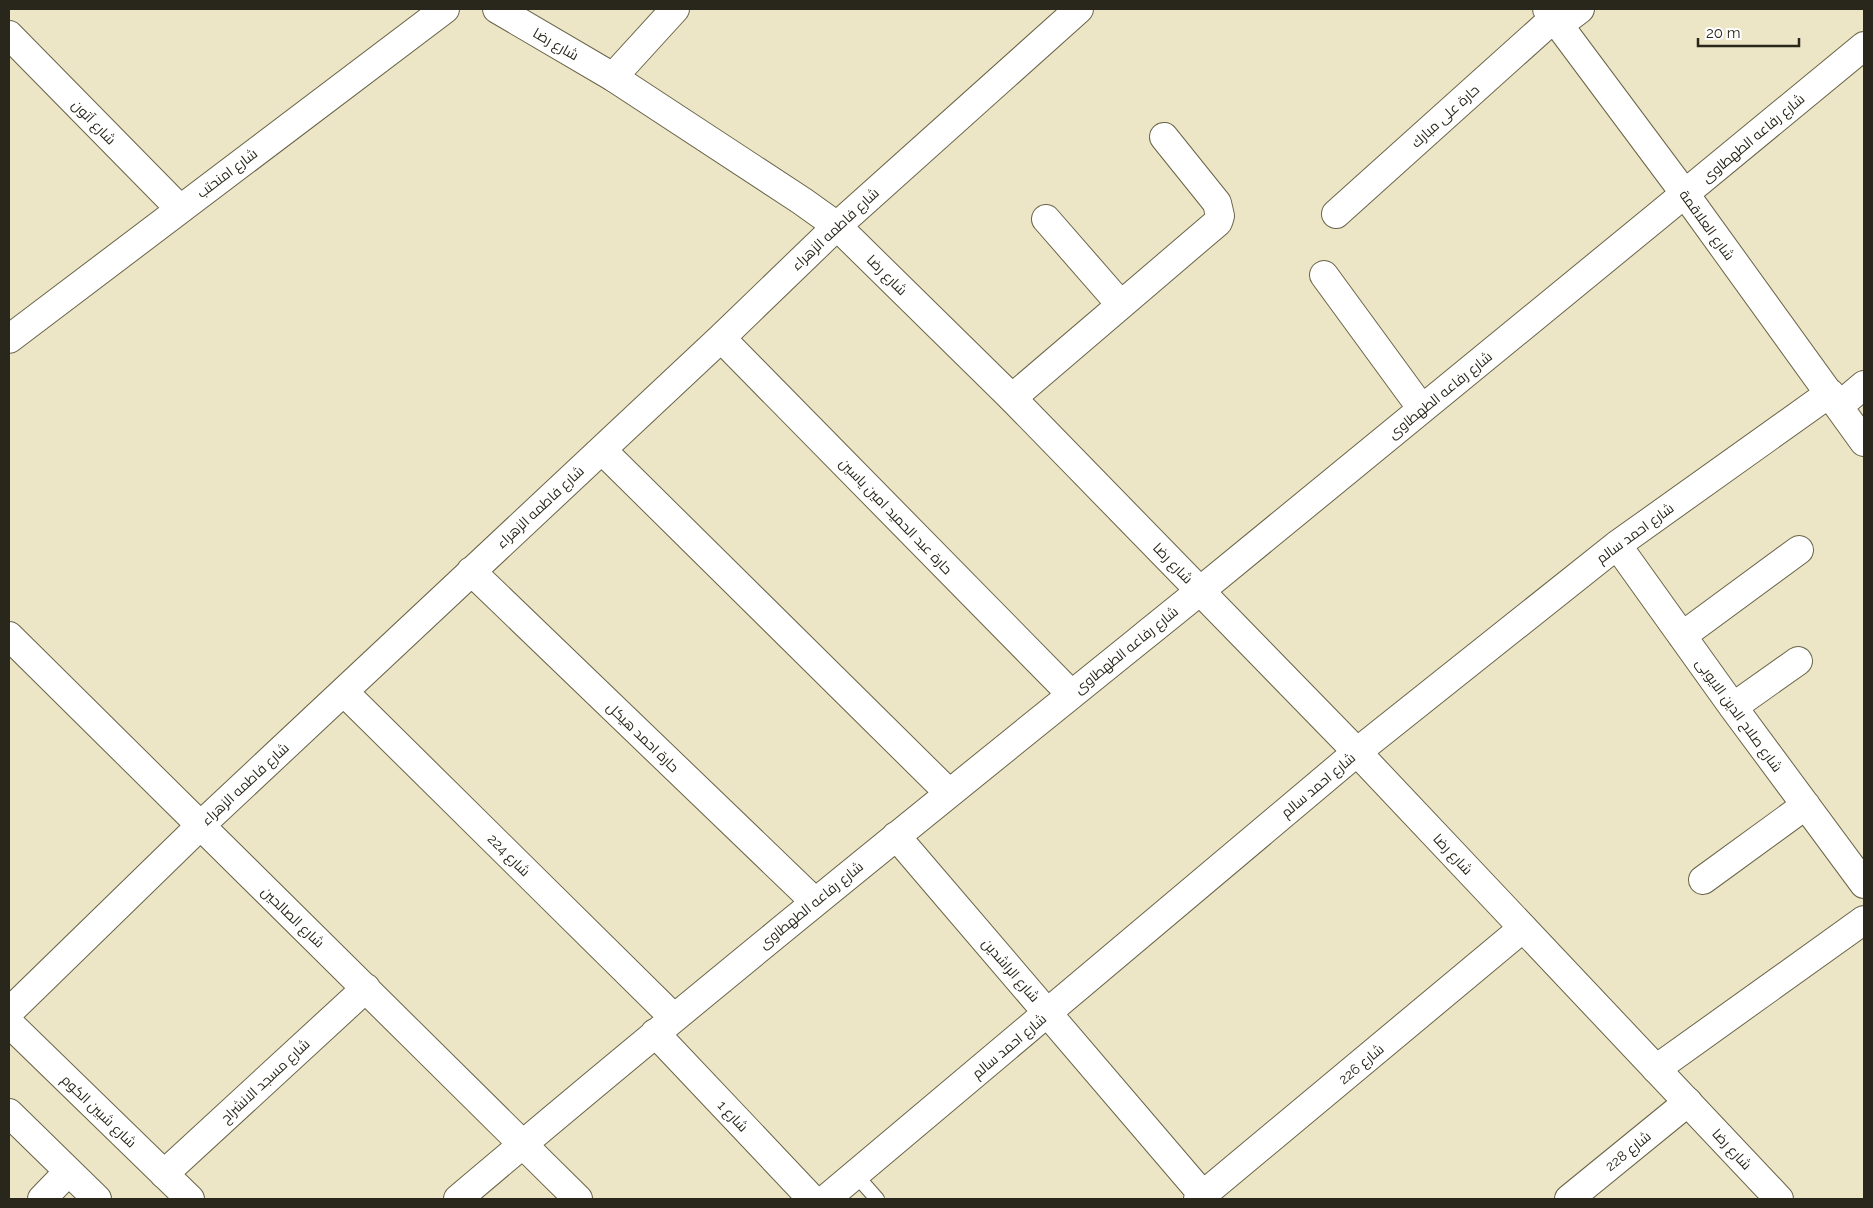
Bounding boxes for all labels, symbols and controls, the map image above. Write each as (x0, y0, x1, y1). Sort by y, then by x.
scale bar (1698, 15, 1799, 47)
text: 20 m (1706, 24, 1741, 42)
street label: شارع رضا (530, 25, 582, 64)
street label: حارة على مبارك (1408, 81, 1482, 151)
street label: شارع رفاعه الطهطاوى (1698, 90, 1808, 186)
street label: شارع آتون (68, 96, 119, 148)
street label: شارع امنحتب (194, 145, 261, 202)
street label: شارع فاطمه الزهراء (788, 184, 883, 274)
street label: شارع العلاقمة (1675, 187, 1738, 264)
street label: شارع رضا (863, 252, 910, 299)
street label: شارع رفاعه الطهطاوى (1385, 348, 1496, 443)
street label: حارة عبد الحميد امين ياسين (836, 455, 956, 577)
street label: شارع فاطمه الزهراء (493, 462, 588, 552)
street label: شارع احمد سالم (1593, 500, 1678, 568)
street label: شارع رضا (1149, 539, 1196, 587)
street label: شارع رفاعه الطهطاوى (1071, 603, 1182, 698)
street label: شارع صلاح الدين الايوبى (1692, 655, 1785, 775)
street label: حارة احمد هيكل (604, 699, 682, 775)
street label: شارع فاطمه الزهراء (198, 739, 293, 829)
street label: شارع احمد سالم (1278, 749, 1359, 822)
street label: شارع رضا (1429, 830, 1476, 878)
street label: شارع 224 (484, 831, 533, 880)
street label: شارع رفاعه الطهطاوى (756, 858, 867, 953)
street label: شارع الصالحين (258, 883, 328, 951)
street label: شارع الراشدين (978, 935, 1043, 1006)
street label: شارع احمد سالم (969, 1010, 1050, 1083)
street label: شارع مسجد الانشراح (217, 1036, 313, 1127)
street label: شارع 226 (1335, 1041, 1387, 1088)
street label: شارع شبين الكوم (57, 1071, 140, 1152)
street label: شارع 1 (714, 1097, 751, 1136)
street label: شارع رضا (1708, 1125, 1755, 1173)
street label: شارع 228 (1602, 1128, 1654, 1175)

